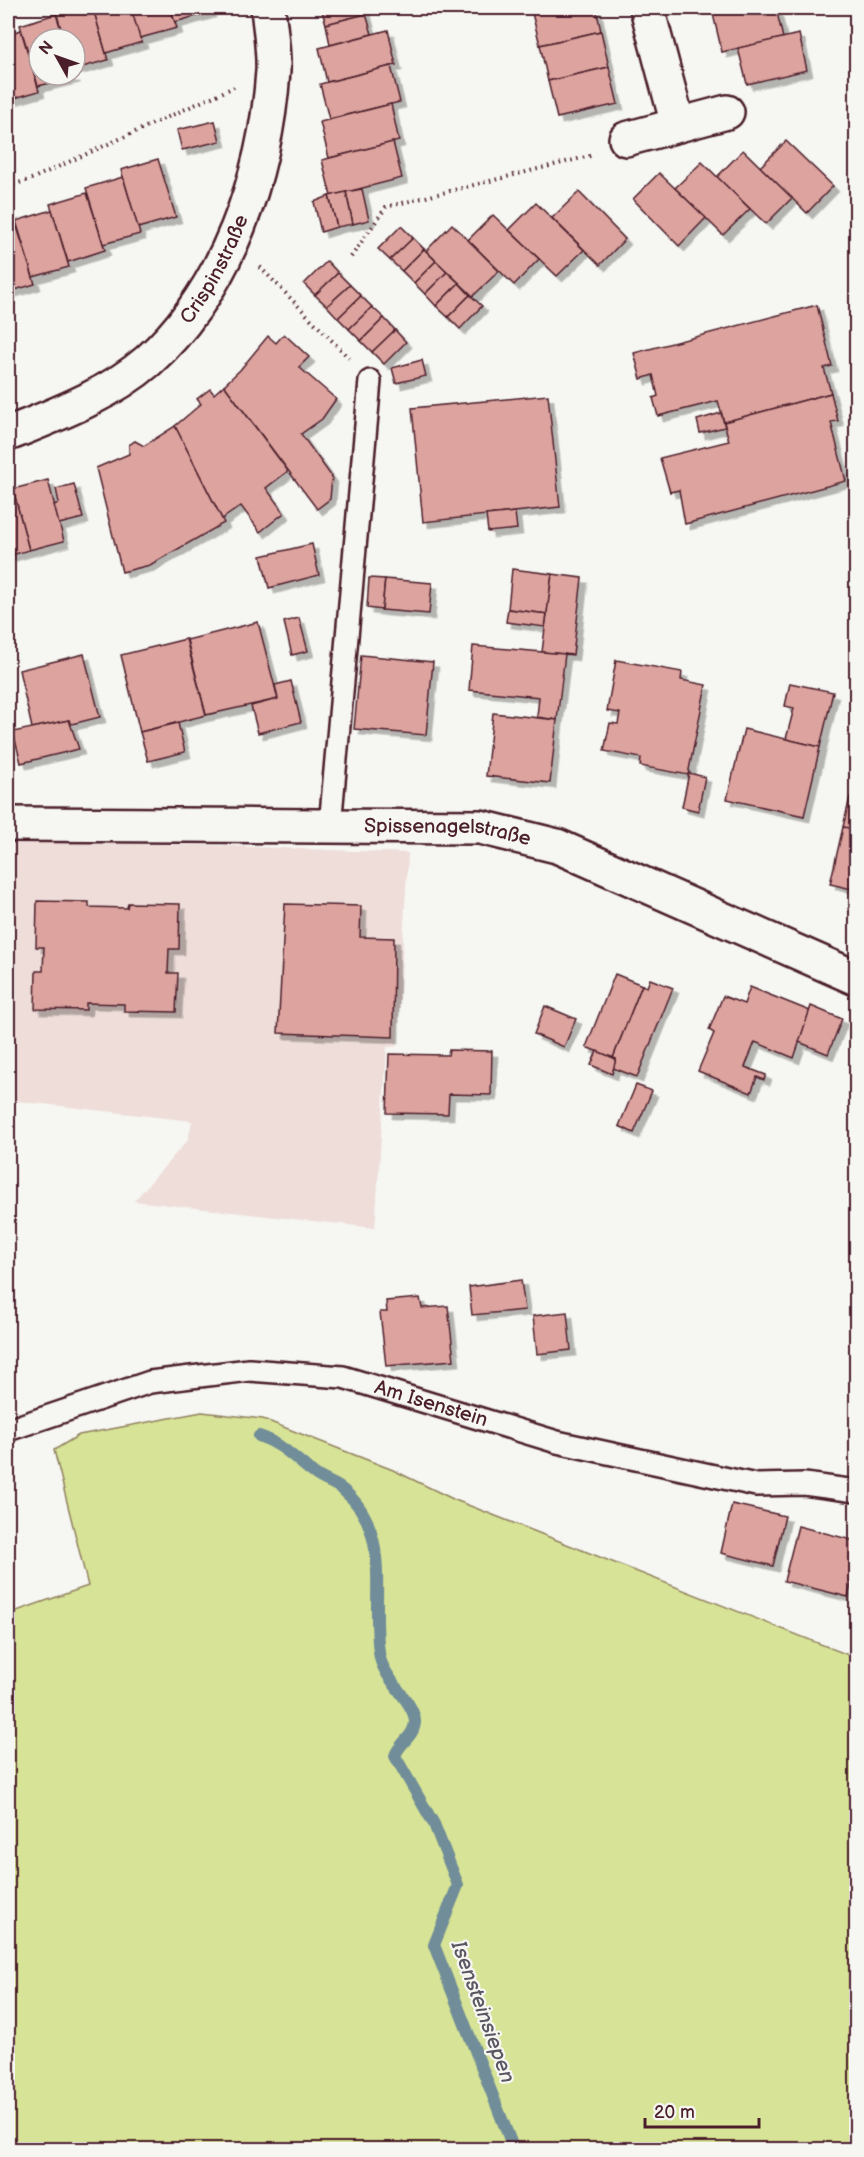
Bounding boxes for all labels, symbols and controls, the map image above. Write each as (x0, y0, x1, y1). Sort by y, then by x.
north arrow (27, 27, 87, 87)
text: N (36, 38, 58, 59)
street label: Crispinstraße (175, 211, 254, 329)
street label: Spissenagelstraße (364, 814, 533, 851)
street label: Am Isenstein (372, 1375, 490, 1432)
water label: Isensteinsiepen (445, 1937, 520, 2086)
scale bar (645, 2091, 759, 2129)
text: 20 m (654, 2102, 695, 2123)

